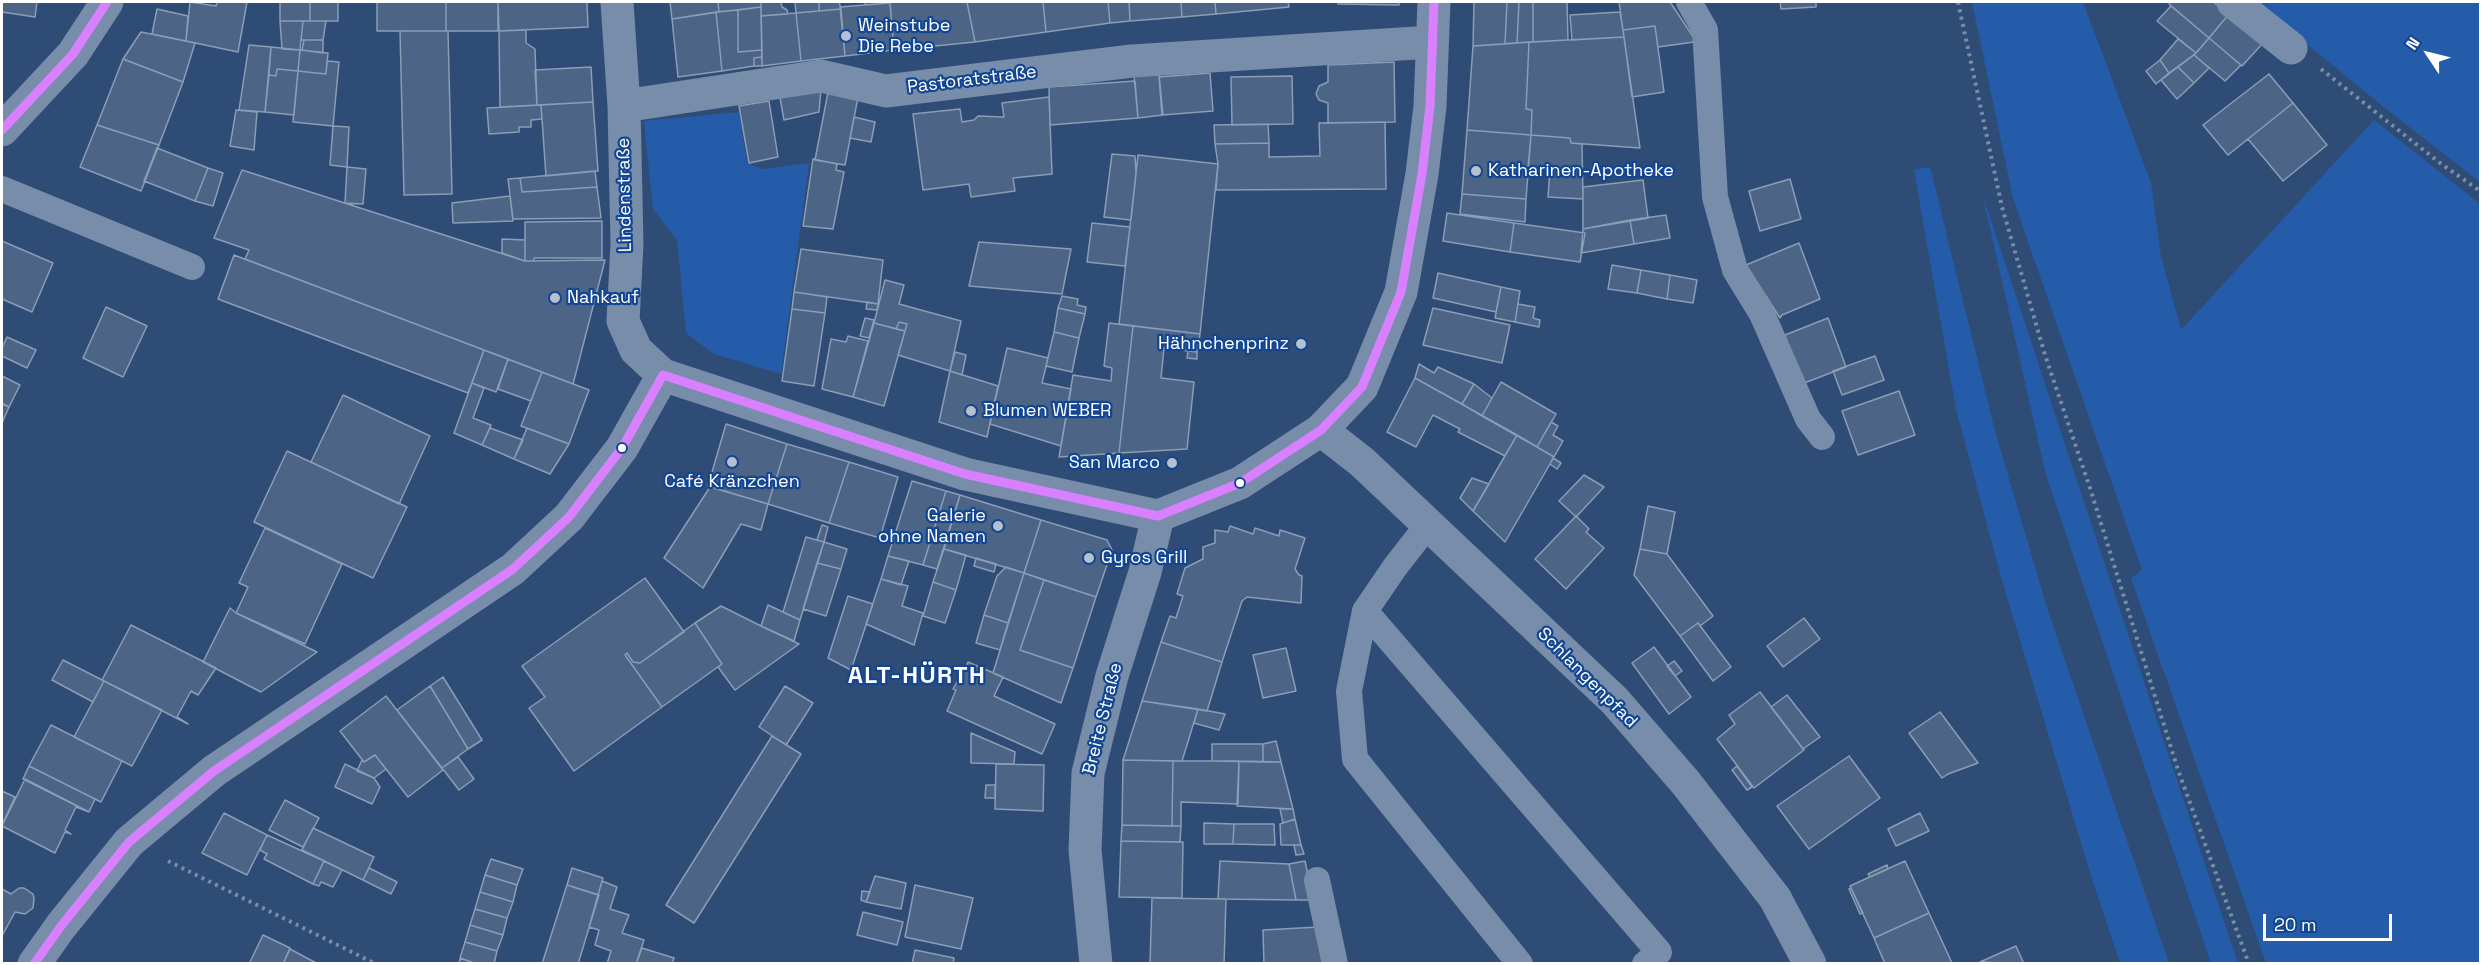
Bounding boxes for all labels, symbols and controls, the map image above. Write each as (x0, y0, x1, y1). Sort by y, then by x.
place label: Weinstube Die Rebe (858, 15, 950, 57)
north arrow (2398, 24, 2458, 84)
marker: Weinstube Die Rebe (839, 29, 853, 43)
text: N (2401, 33, 2425, 54)
street label: Pastoratstraße (906, 61, 1038, 99)
street label: Lindenstraße (613, 137, 637, 253)
place label: Katharinen-Apotheke (1488, 160, 1674, 182)
marker: Katharinen-Apotheke (1469, 164, 1483, 178)
place label: Nahkauf (567, 287, 639, 309)
marker: Nahkauf (548, 291, 562, 305)
place label: Hähnchenprinz (1158, 333, 1289, 355)
marker: Hähnchenprinz (1294, 337, 1308, 351)
place label: Blumen WEBER (983, 400, 1111, 422)
marker: Blumen WEBER (964, 404, 978, 418)
unlabelled marker (616, 442, 628, 454)
place label: San Marco (1069, 452, 1160, 474)
marker: Café Kränzchen (725, 455, 739, 469)
marker: San Marco (1165, 456, 1179, 470)
place label: Café Kränzchen (664, 471, 800, 493)
unlabelled marker (1234, 477, 1246, 489)
place label: Galerie ohne Namen (878, 505, 986, 548)
marker: Galerie ohne Namen (991, 519, 1005, 533)
place label: Gyros Grill (1101, 547, 1187, 569)
marker: Gyros Grill (1082, 551, 1096, 565)
street label: Schlangenpfad (1532, 623, 1642, 733)
street label: Breite Straße (1079, 661, 1127, 777)
district label: ALT-HÜRTH (848, 662, 986, 690)
scale bar (2266, 902, 2395, 940)
text: 20 m (2274, 913, 2317, 936)

